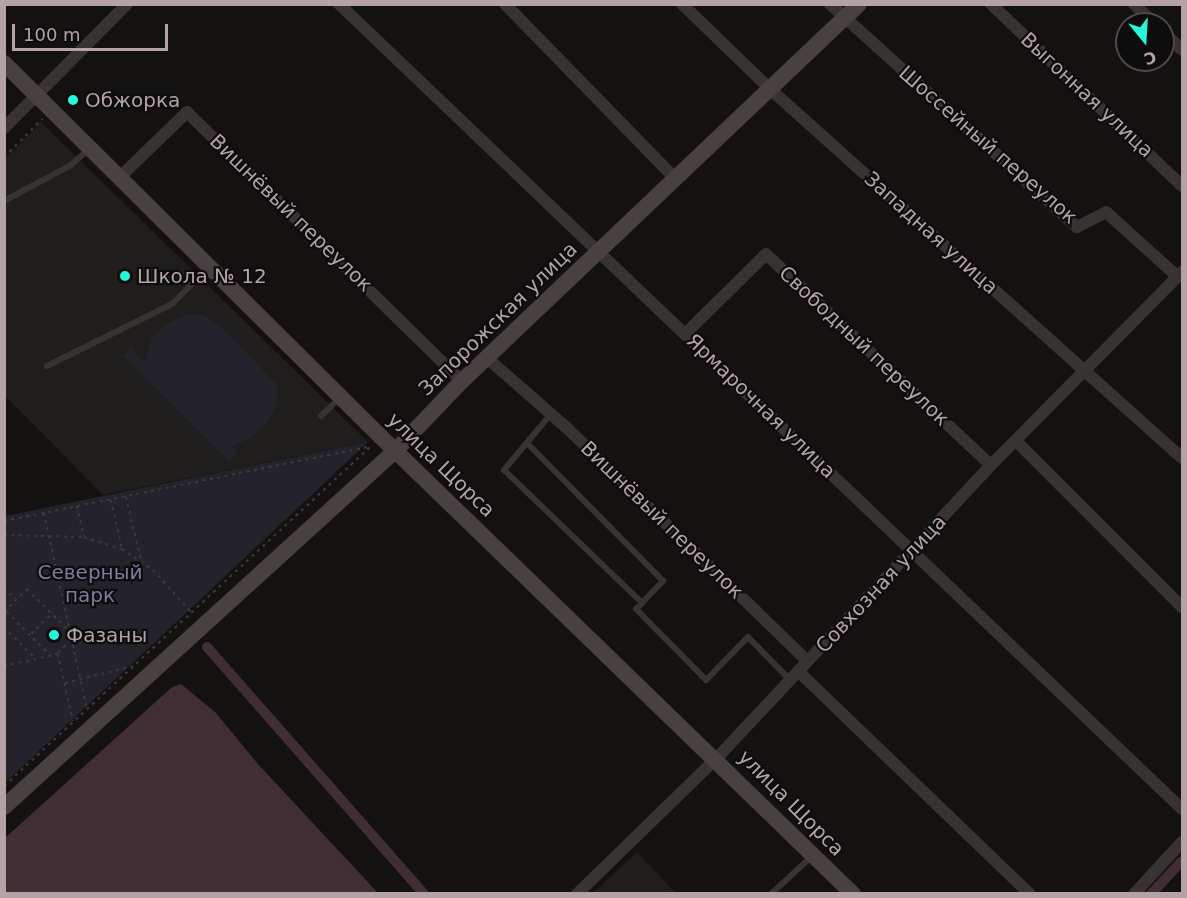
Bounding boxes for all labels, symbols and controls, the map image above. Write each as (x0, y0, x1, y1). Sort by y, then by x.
scale bar (15, 12, 171, 50)
north arrow (1115, 12, 1175, 72)
text: 100 m (23, 24, 81, 45)
street label: Выгонная улица (1016, 27, 1158, 163)
text: С (1142, 47, 1159, 69)
street label: Шоссейный переулок (894, 61, 1082, 229)
place label: Обжорка (85, 88, 180, 112)
marker: Обжорка (66, 93, 80, 107)
street label: Вишнёвый переулок (205, 129, 377, 297)
street label: Западная улица (859, 167, 1003, 299)
street label: Запорожская улица (414, 237, 582, 401)
street label: Свободный переулок (774, 261, 954, 431)
place label: Школа № 12 (137, 264, 267, 288)
marker: Школа № 12 (118, 269, 132, 283)
street label: Ярмарочная улица (681, 329, 841, 483)
street label: улица Щорса (382, 408, 500, 522)
street label: Вишнёвый переулок (576, 436, 748, 604)
street label: Совхозная улица (811, 510, 951, 658)
park label: Северный парк (38, 561, 142, 608)
place label: Фазаны (66, 623, 147, 647)
marker: Фазаны (47, 628, 61, 642)
street label: улица Щорса (733, 745, 849, 861)

